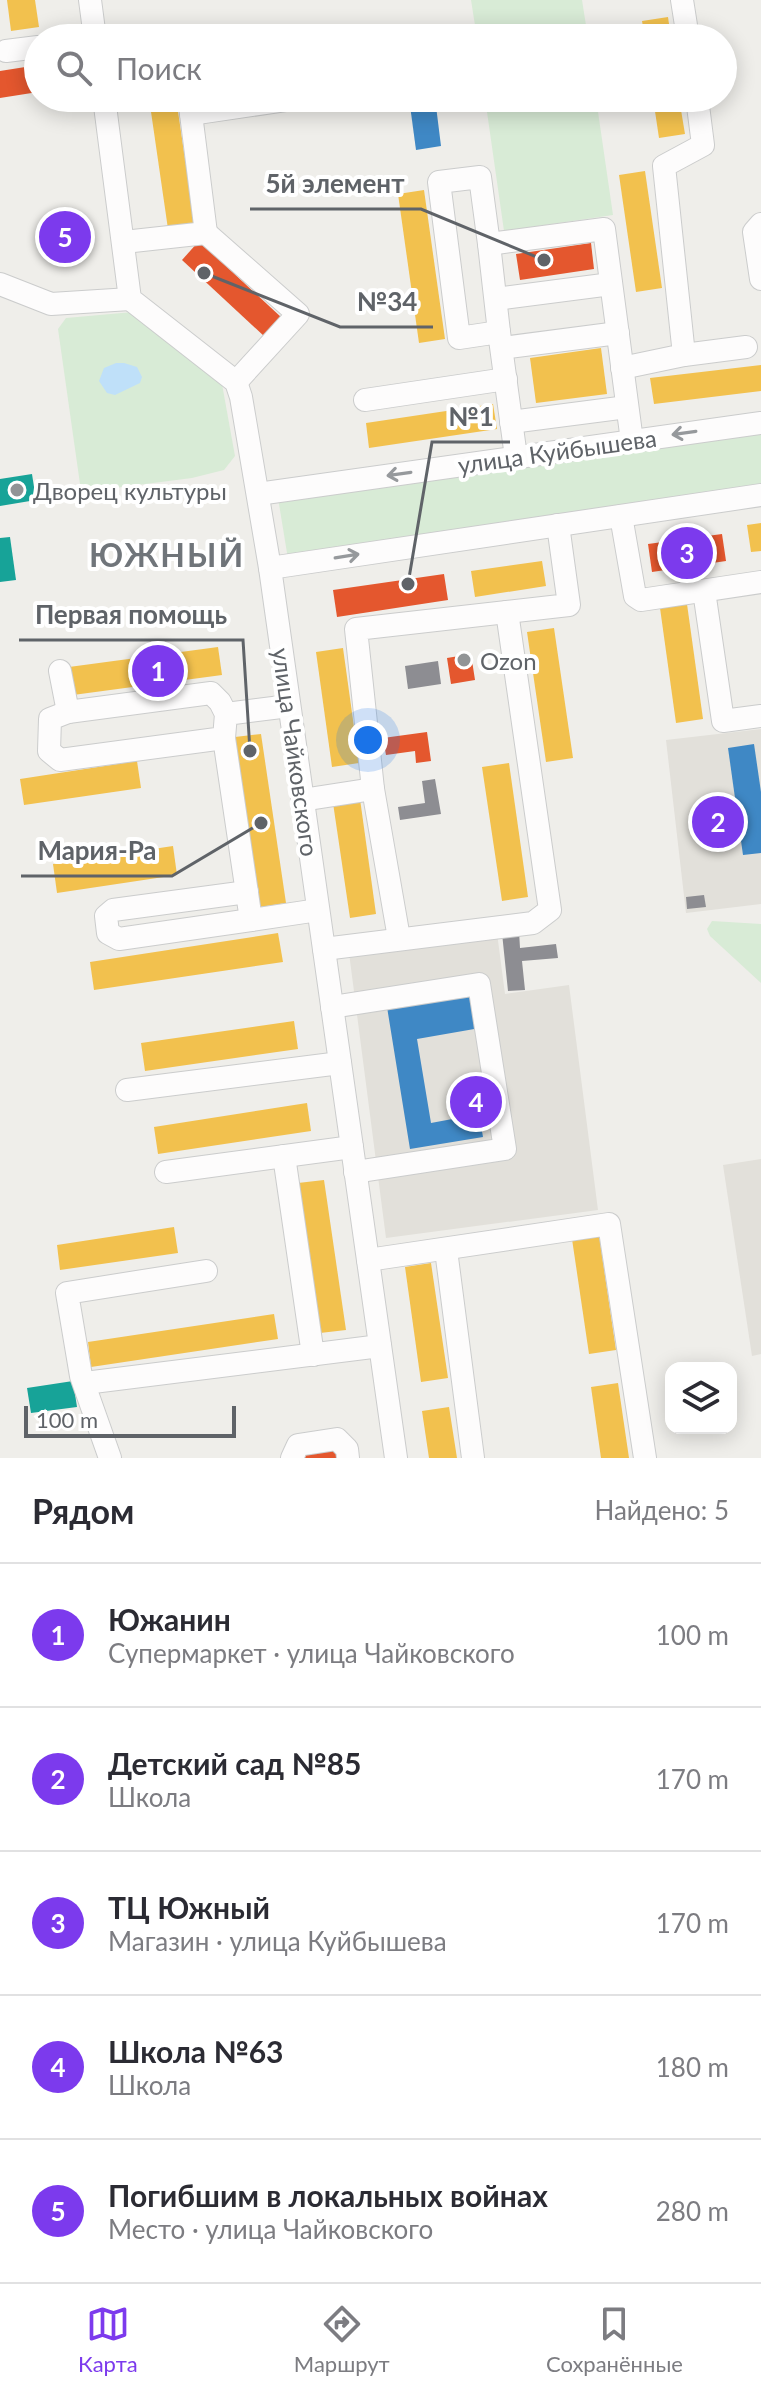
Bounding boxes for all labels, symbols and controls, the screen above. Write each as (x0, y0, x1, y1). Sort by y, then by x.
search box (24, 24, 737, 112)
icon: search (52, 46, 96, 90)
text: Поиск (116, 50, 202, 86)
callout: 5й элемент (250, 159, 421, 209)
text: 5й элемент (266, 167, 405, 199)
pin: 5 (39, 207, 91, 267)
callout: №34 (340, 277, 433, 327)
text: №34 (357, 285, 417, 317)
callout: №1 (432, 392, 510, 442)
text: №1 (448, 400, 494, 432)
street label: улица Куйбышева (456, 423, 658, 479)
one-way arrow (672, 426, 697, 441)
one-way arrow (386, 467, 412, 482)
place label: Дворец культуры (33, 476, 227, 505)
marker: Дворец культуры (8, 481, 26, 499)
pin: 3 (661, 523, 713, 583)
district label: ЮЖНЫЙ (89, 535, 245, 574)
one-way arrow (334, 548, 359, 563)
callout: Первая помощь (19, 590, 243, 640)
text: Первая помощь (35, 598, 228, 630)
pin: 1 (132, 641, 184, 701)
street label: улица Чайковского (267, 646, 325, 858)
place label: Ozon (480, 646, 537, 675)
marker: Ozon (455, 651, 473, 669)
your location (348, 720, 388, 760)
pin: 2 (692, 792, 744, 852)
callout: Мария-Ра (21, 826, 172, 876)
text: Мария-Ра (37, 834, 157, 866)
pin: 4 (450, 1072, 502, 1132)
map controls (665, 1362, 737, 1434)
button: layers (665, 1362, 737, 1434)
scale bar (24, 1402, 236, 1438)
text: 100 m (36, 1406, 98, 1433)
text: Рядом (32, 1490, 134, 1531)
text: Найдено: 5 (594, 1494, 729, 1526)
text: Южанин (108, 1601, 231, 1637)
text: 1 (50, 1619, 66, 1651)
text: 100 m (656, 1619, 729, 1651)
text: Супермаркет · улица Чайковского (108, 1637, 515, 1669)
text: Детский сад №85 (108, 1745, 361, 1781)
text: 2 (50, 1763, 66, 1795)
text: 170 m (656, 1763, 729, 1795)
text: Школа (108, 1781, 191, 1813)
text: ТЦ Южный (108, 1889, 270, 1925)
text: 3 (50, 1907, 66, 1939)
text: 170 m (656, 1907, 729, 1939)
text: Магазин · улица Куйбышева (108, 1925, 447, 1957)
text: Школа №63 (108, 2033, 283, 2069)
text: 4 (50, 2051, 66, 2083)
text: 180 m (656, 2051, 729, 2083)
text: Школа (108, 2069, 191, 2101)
text: Погибшим в локальных войнах (108, 2177, 548, 2213)
text: 5 (50, 2195, 66, 2227)
text: 280 m (656, 2195, 729, 2227)
text: Место · улица Чайковского (108, 2213, 433, 2245)
tab: Карта (78, 2302, 138, 2377)
tab: Маршрут (294, 2302, 390, 2377)
tab: Сохранённые (546, 2302, 683, 2377)

